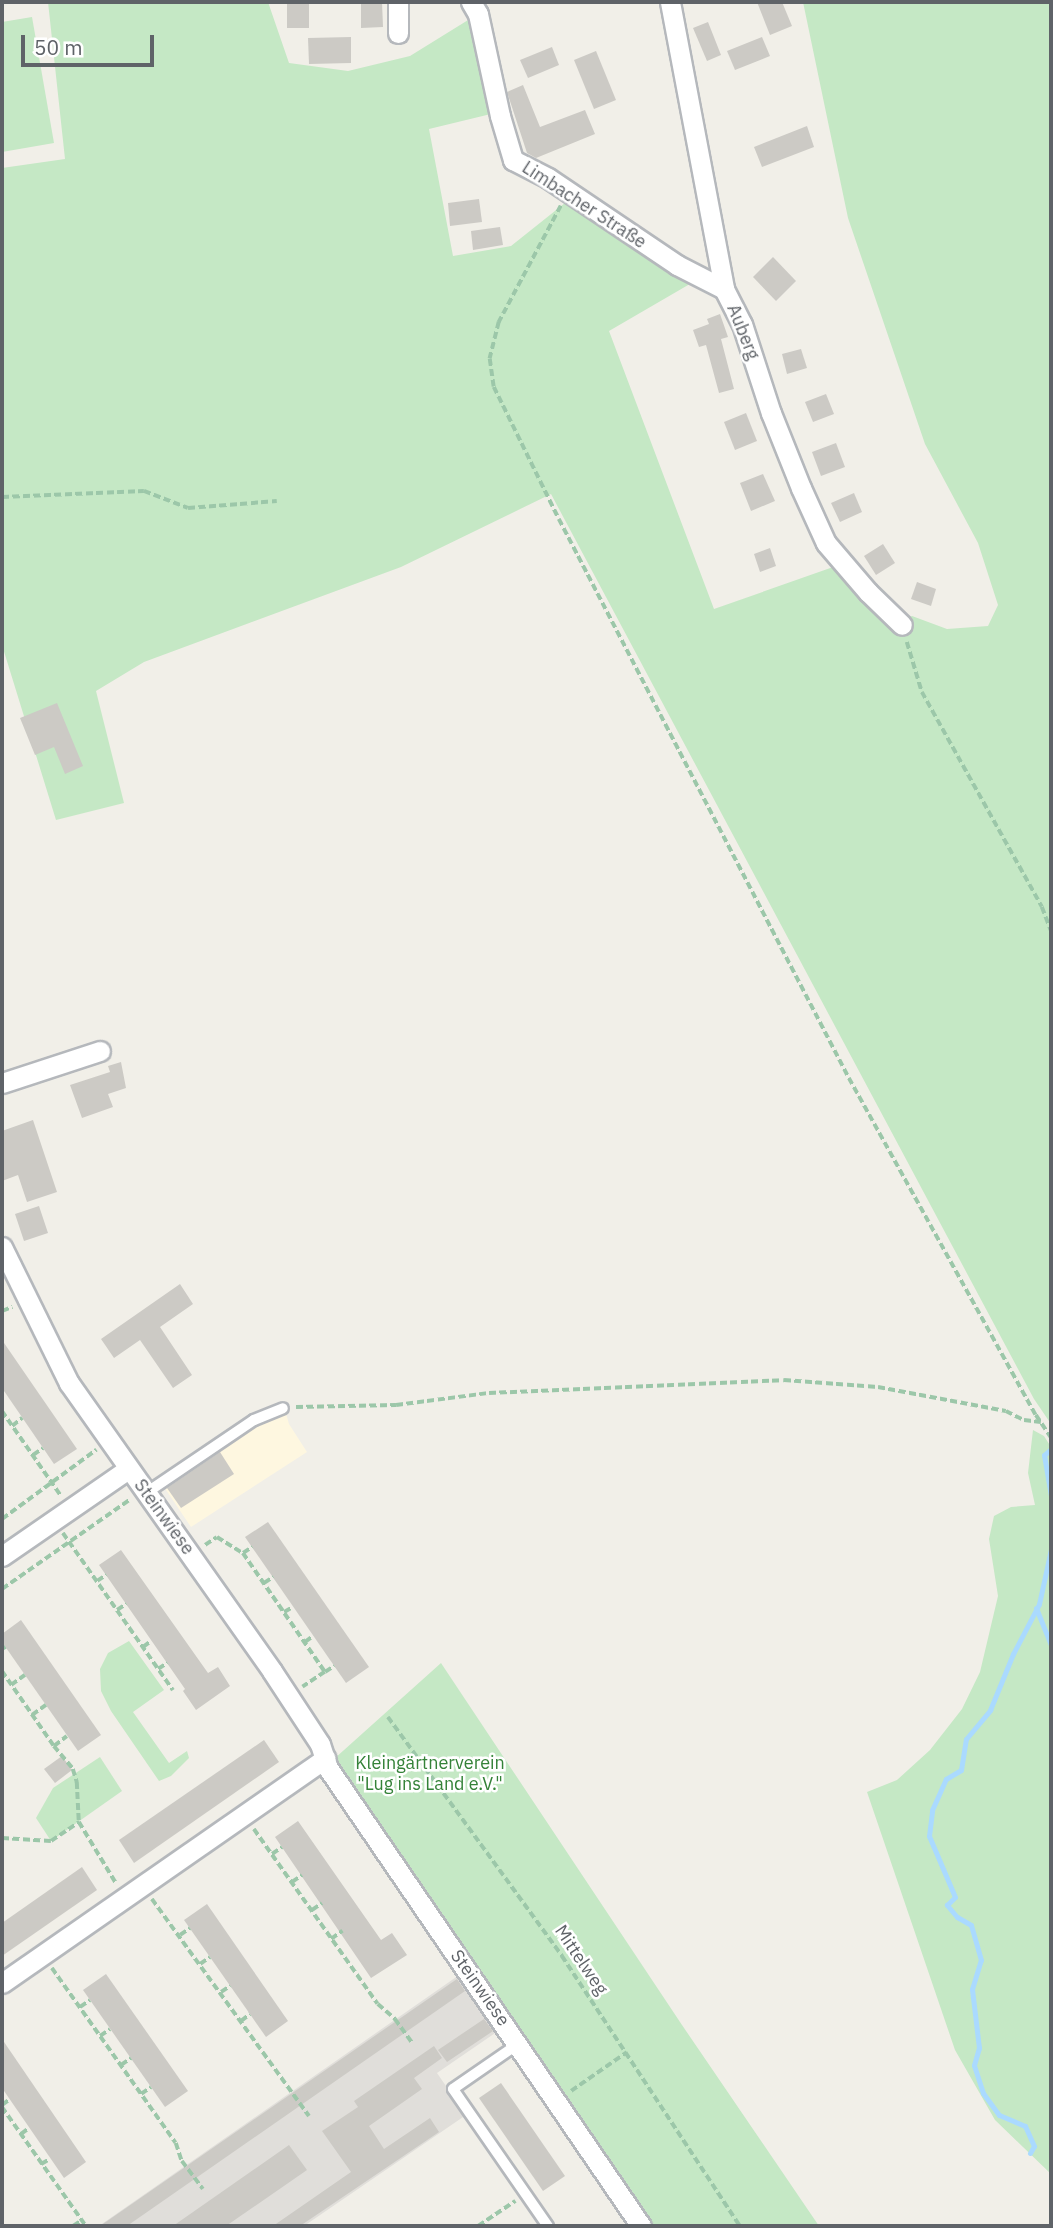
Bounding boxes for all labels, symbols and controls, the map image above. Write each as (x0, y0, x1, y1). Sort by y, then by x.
scale bar (24, 21, 158, 65)
text: 50 m (34, 33, 83, 61)
street label: Limbacher Straße (518, 157, 650, 253)
street label: Auberg (722, 301, 764, 363)
street label: Steinwiese (129, 1475, 199, 1559)
park label: Kleingärtnerverein "Lug ins Land e.V." (355, 1753, 505, 1796)
street label: Mittelweg (550, 1921, 612, 1999)
street label: Steinwiese (446, 1946, 514, 2030)

